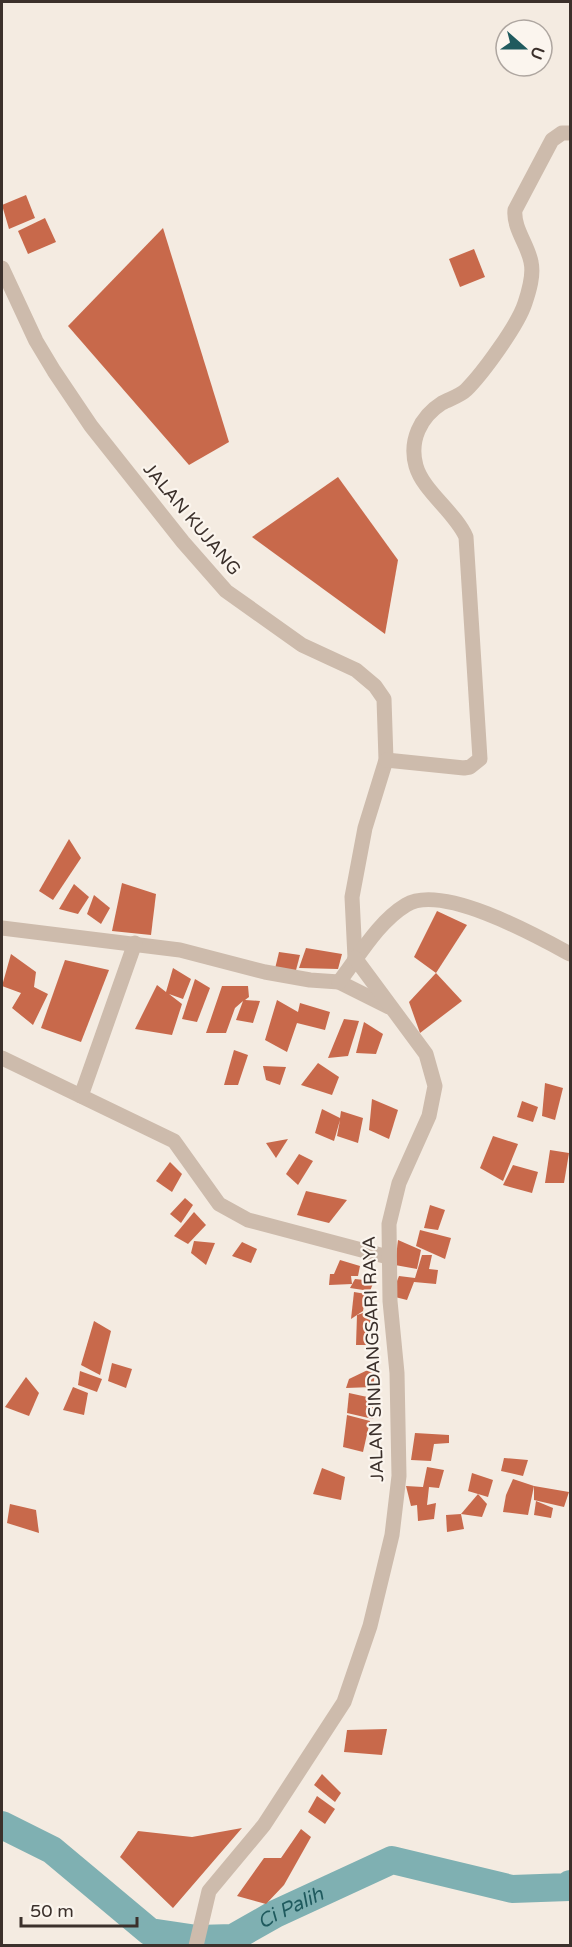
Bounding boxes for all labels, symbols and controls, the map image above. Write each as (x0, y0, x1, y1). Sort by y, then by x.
north arrow (494, 18, 554, 78)
text: U (526, 44, 549, 62)
street label: JALAN KUJANG (139, 458, 245, 580)
street label: JALAN SINDANGSARI RAYA (358, 1236, 388, 1482)
water label: Ci Palih (253, 1882, 328, 1935)
scale bar (21, 1890, 136, 1928)
text: 50 m (30, 1900, 74, 1922)

